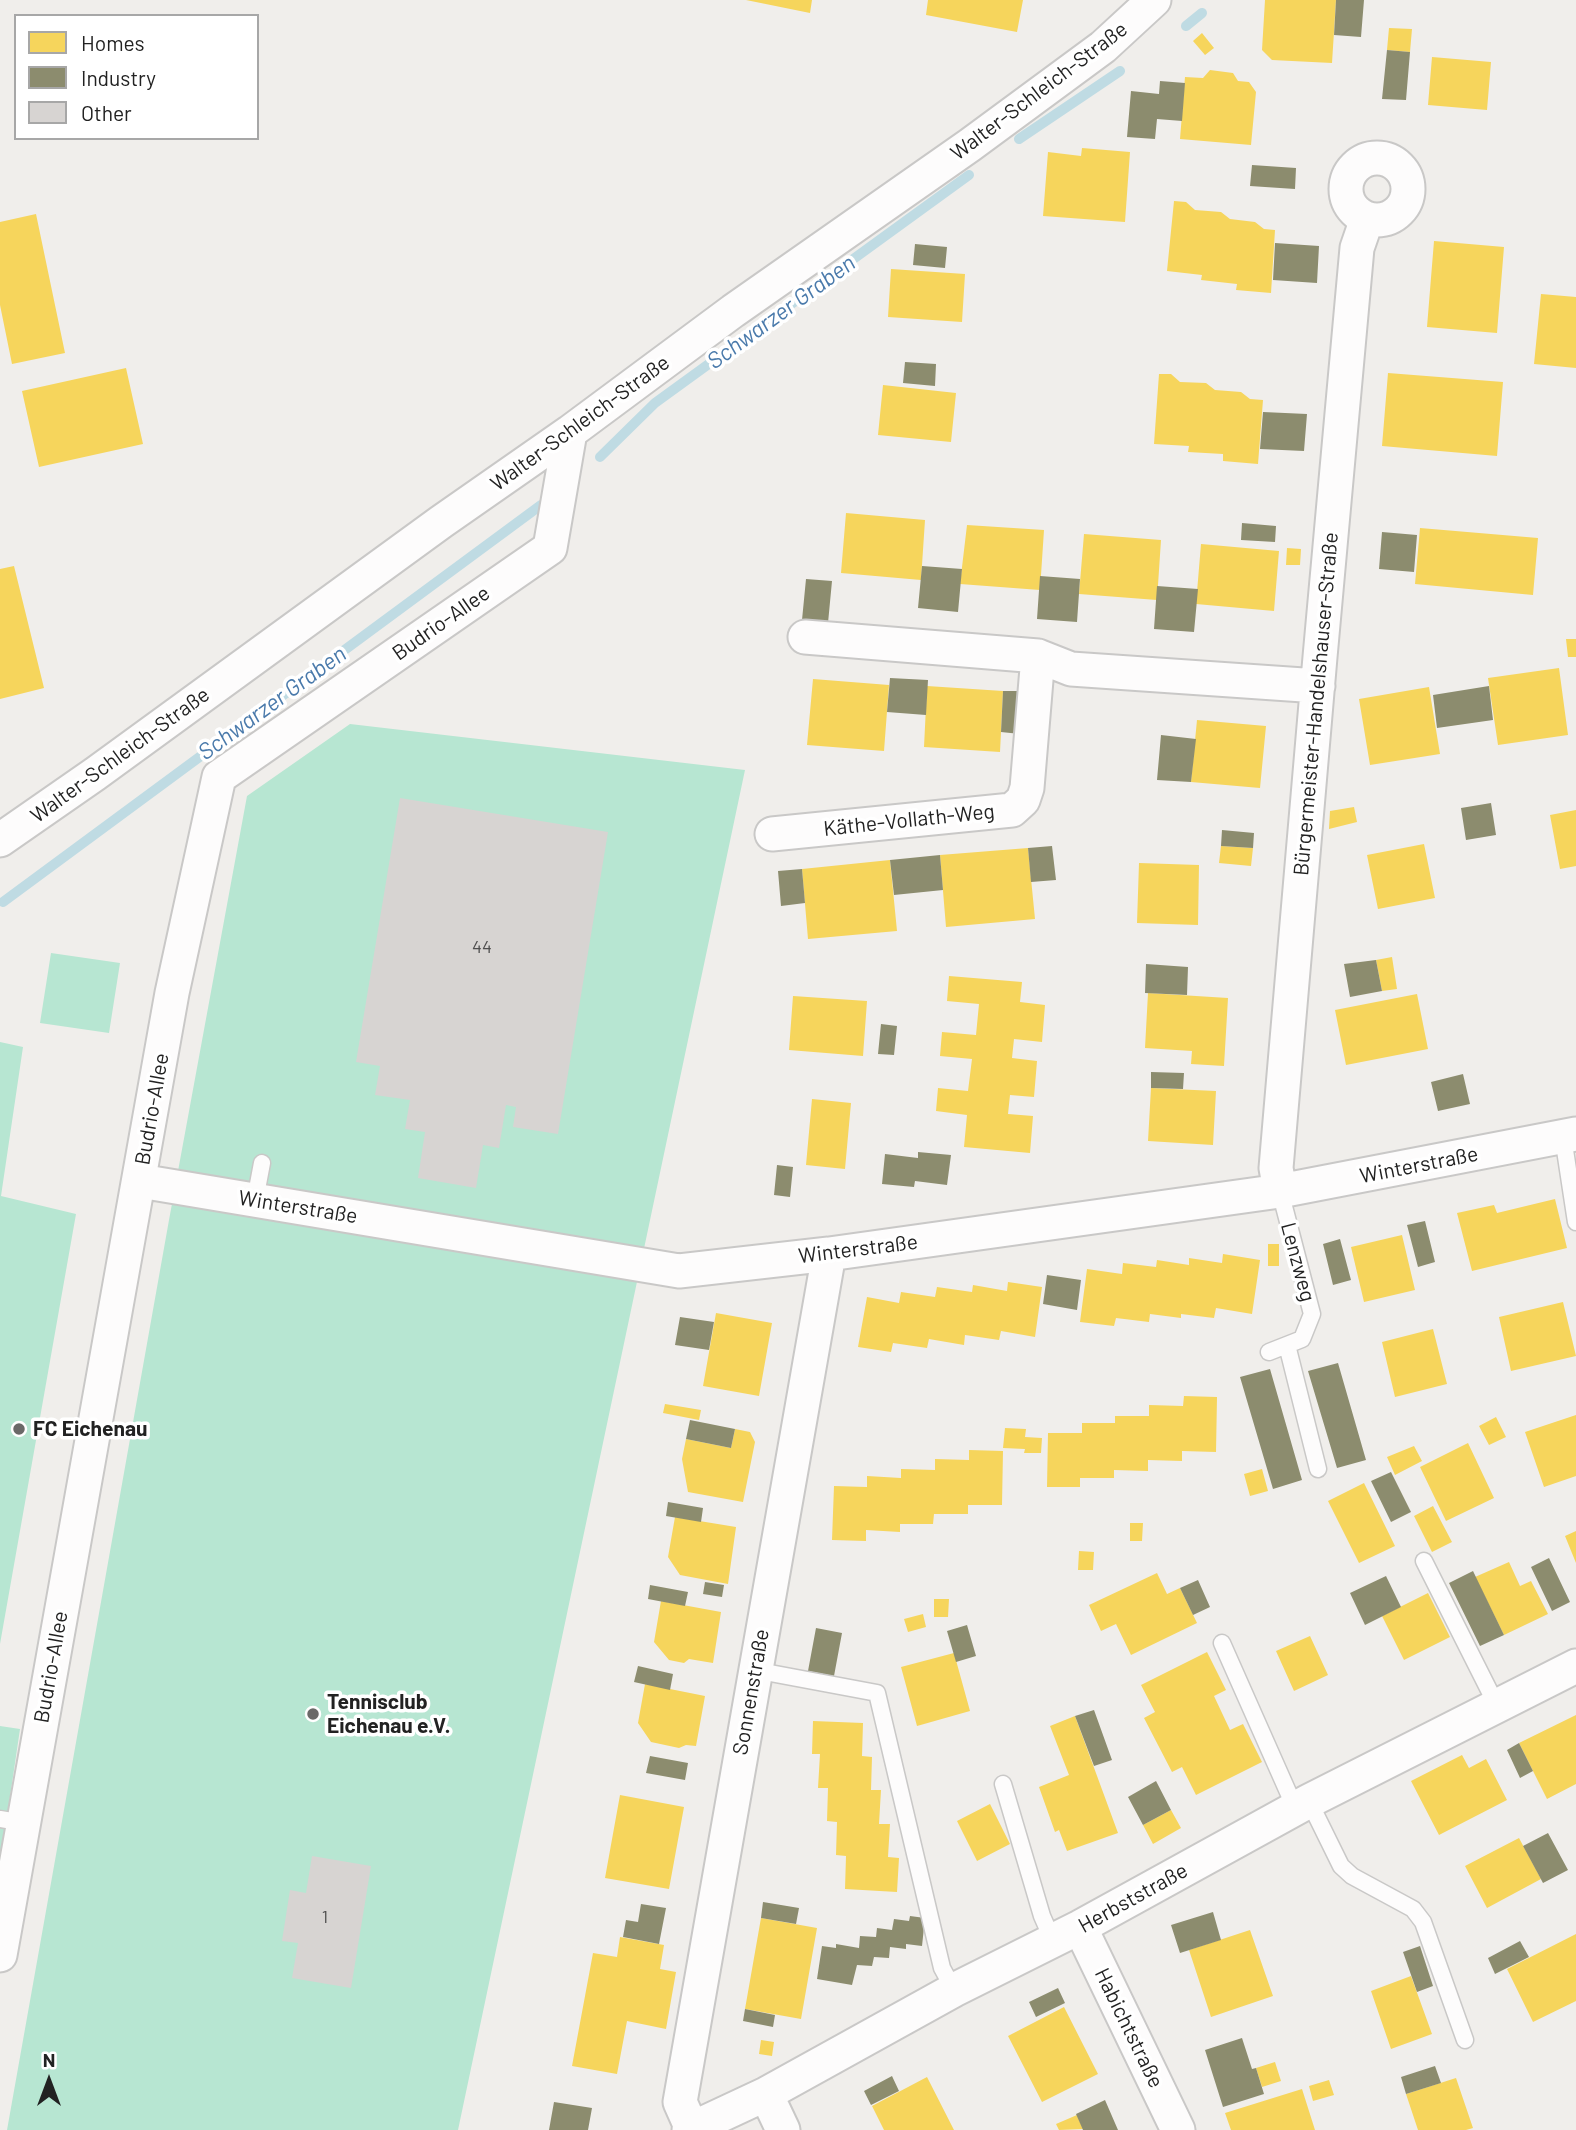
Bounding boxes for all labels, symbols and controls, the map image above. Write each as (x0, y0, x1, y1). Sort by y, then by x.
legend (14, 14, 259, 140)
street label: Walter-Schleich-Straße (946, 16, 1132, 166)
text: Homes (81, 30, 145, 55)
text: Industry (81, 65, 156, 90)
text: Other (81, 100, 132, 125)
water label: Schwarzer Graben (702, 249, 860, 375)
street label: Walter-Schleich-Straße (486, 350, 674, 496)
street label: Bürgermeister-Handelshauser-Straße (1288, 531, 1344, 877)
street label: Budrio-Allee (387, 580, 495, 666)
water label: Schwarzer Graben (193, 640, 351, 766)
street label: Walter-Schleich-Straße (26, 682, 214, 828)
street label: Käthe-Vollath-Weg (822, 798, 996, 842)
house number: 44 (472, 936, 492, 958)
street label: Budrio-Allee (130, 1051, 174, 1167)
street label: Winterstraße (1358, 1141, 1480, 1189)
street label: Winterstraße (237, 1185, 359, 1229)
street label: Lenzweg (1275, 1220, 1321, 1304)
street label: Winterstraße (797, 1229, 919, 1269)
place label: FC Eichenau (33, 1416, 148, 1442)
marker: FC Eichenau (11, 1421, 27, 1437)
street label: Budrio-Allee (29, 1609, 73, 1725)
street label: Sonnenstraße (728, 1627, 774, 1757)
place label: Tennisclub Eichenau e.V. (327, 1689, 450, 1739)
marker: Tennisclub Eichenau e.V. (305, 1706, 321, 1722)
street label: Herbststraße (1074, 1858, 1192, 1938)
house number: 1 (322, 1906, 328, 1928)
street label: Habichtstraße (1089, 1964, 1169, 2092)
north arrow (14, 2046, 84, 2116)
text: N (43, 2048, 55, 2071)

